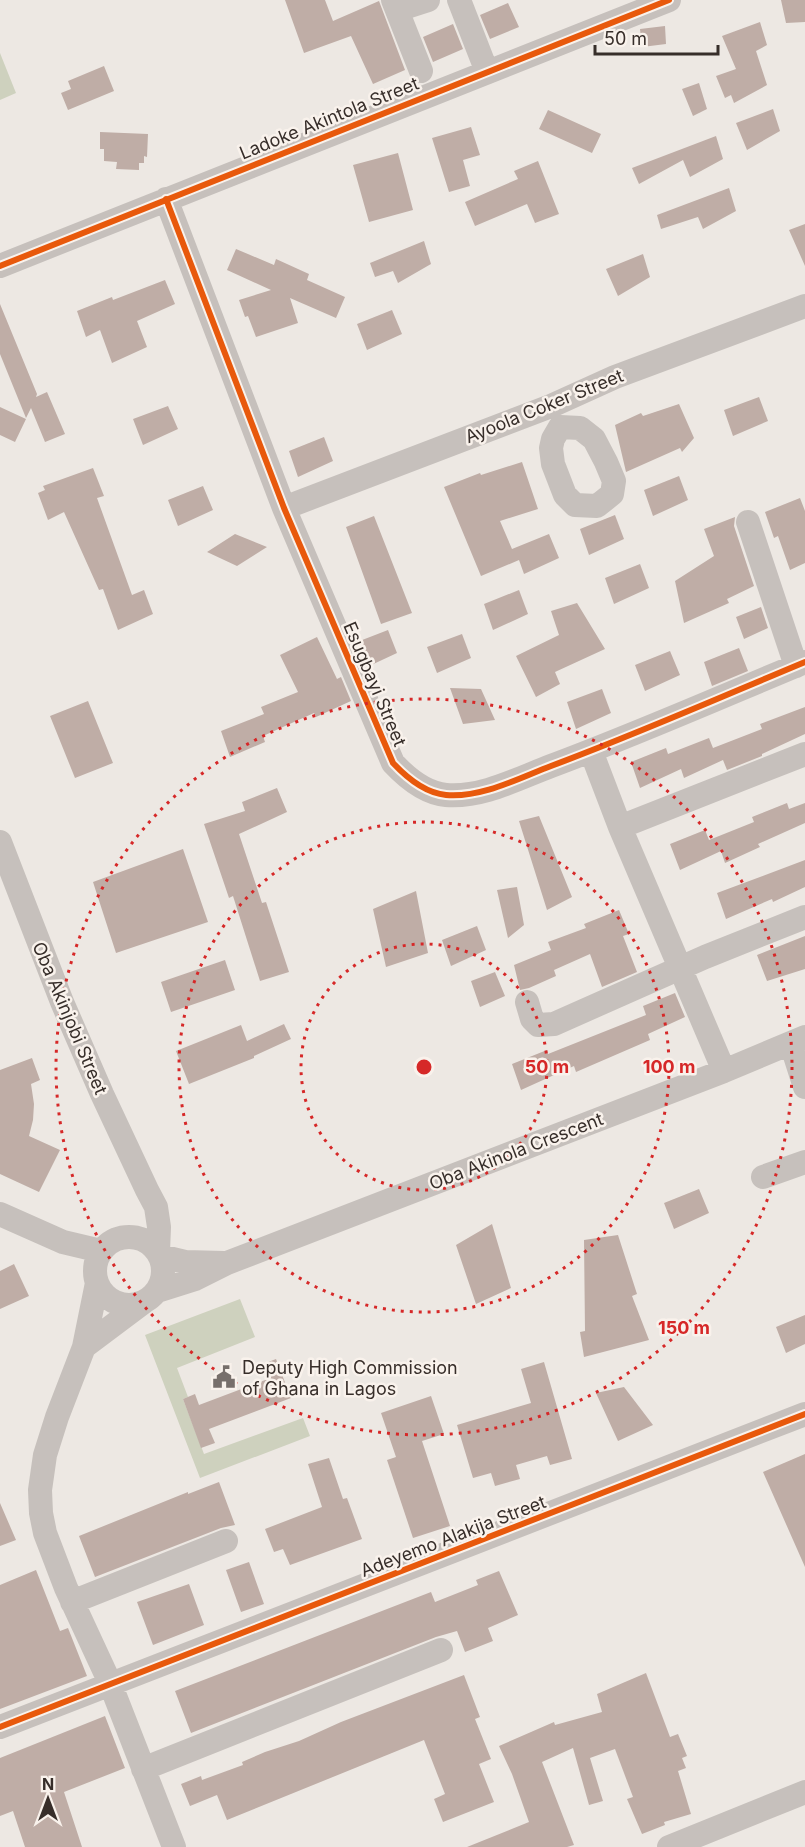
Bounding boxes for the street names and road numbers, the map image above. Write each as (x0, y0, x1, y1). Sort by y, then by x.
street label: Ladoke Akintola Street (236, 72, 422, 164)
street label: Ayoola Coker Street (462, 365, 626, 447)
street label: Esugbayi Street (339, 619, 411, 750)
street label: Oba Akinjobi Street (28, 939, 112, 1098)
street label: Oba Akinola Crescent (426, 1108, 606, 1194)
street label: Adeyemo Alakija Street (357, 1491, 549, 1581)

